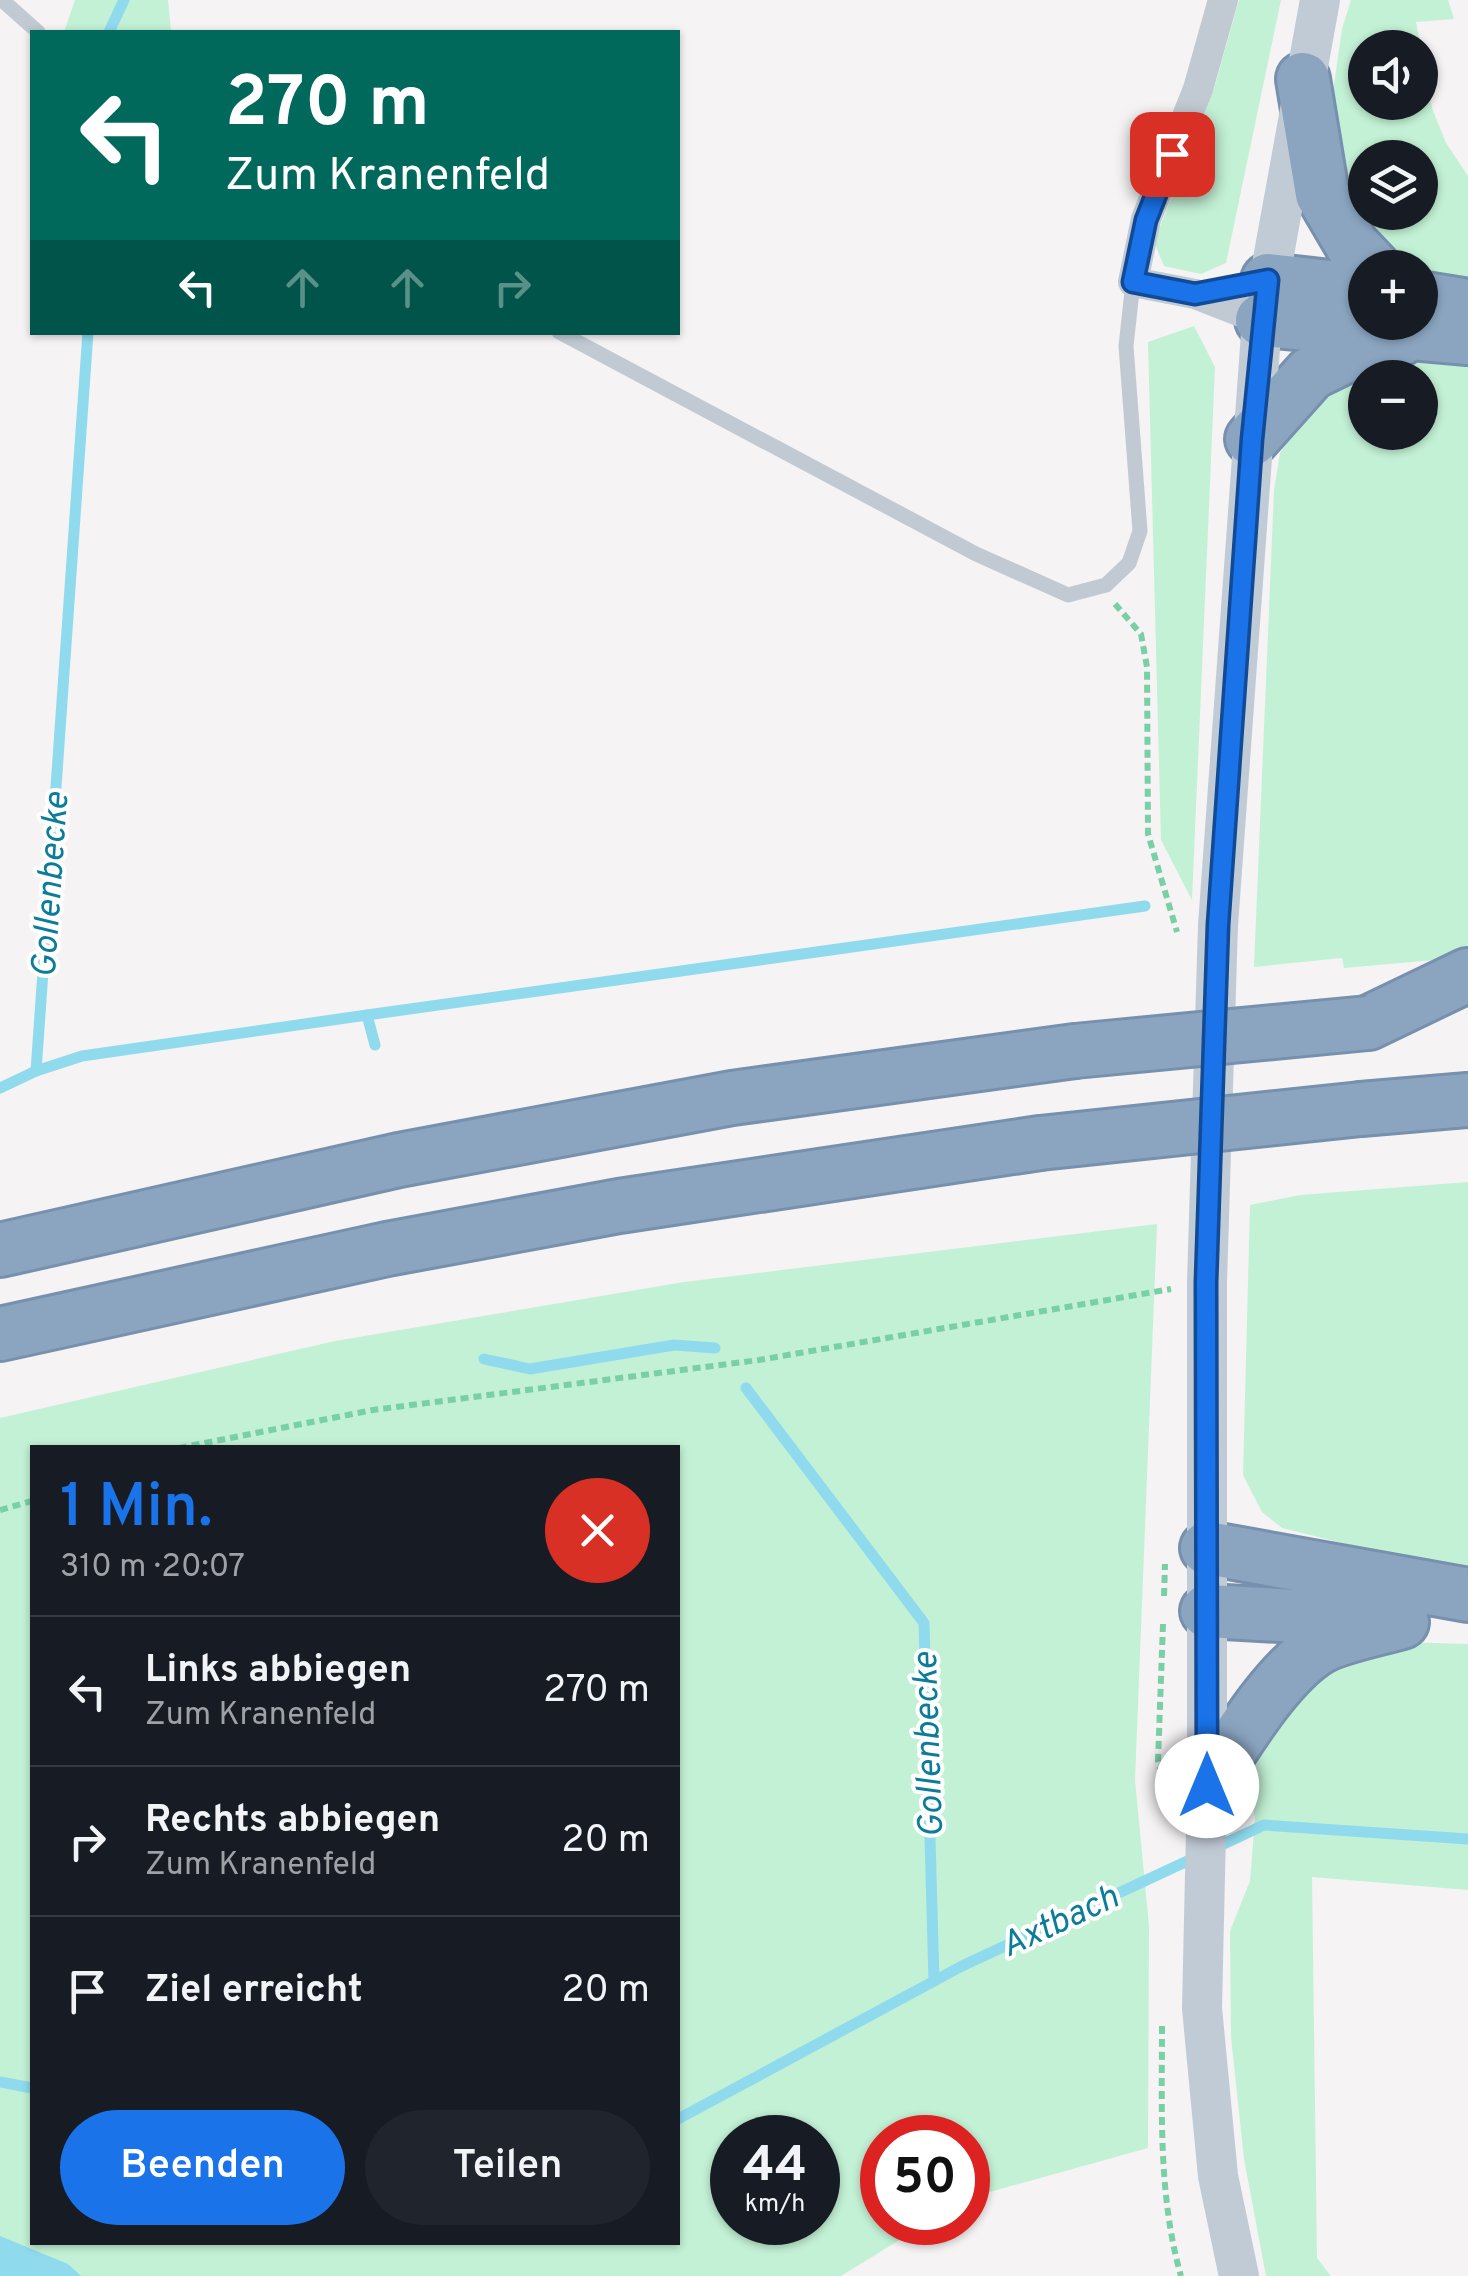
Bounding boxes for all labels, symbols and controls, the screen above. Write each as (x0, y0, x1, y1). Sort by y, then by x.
map controls (1348, 30, 1438, 450)
button: sound (1348, 30, 1438, 120)
text: 270 m (225, 62, 430, 151)
icon: left (60, 70, 190, 200)
pin (1130, 112, 1215, 197)
icon: arrive (1145, 127, 1200, 182)
button: layers (1348, 140, 1438, 230)
text: Zum Kranenfeld (225, 149, 550, 206)
button: + (1348, 250, 1438, 340)
icon: left (170, 260, 225, 315)
icon: ahead (275, 260, 330, 315)
icon: ahead (380, 260, 435, 315)
icon: right (485, 260, 540, 315)
button: − (1348, 360, 1438, 450)
water label: Gollenbecke (24, 790, 80, 979)
text: 1 Min. (60, 1472, 213, 1548)
button: close (545, 1478, 650, 1583)
text: 310 m · 20:07 (60, 1548, 245, 1588)
text: Links abbiegen (145, 1647, 411, 1696)
water label: Gollenbecke (905, 1650, 955, 1838)
icon: left (60, 1664, 115, 1719)
text: 270 m (543, 1667, 650, 1716)
text: Zum Kranenfeld (145, 1696, 376, 1736)
position arrow (1155, 1734, 1259, 1838)
text: Rechts abbiegen (145, 1797, 440, 1846)
icon: right (60, 1814, 115, 1869)
text: 20 m (561, 1817, 650, 1866)
text: Zum Kranenfeld (145, 1846, 376, 1886)
water label: Axtbach (994, 1876, 1126, 1969)
icon: arrive (60, 1964, 115, 2019)
text: Ziel erreicht (145, 1967, 363, 2016)
text: 20 m (561, 1967, 650, 2016)
button: Beenden (60, 2110, 345, 2225)
button: Teilen (365, 2110, 650, 2225)
speed limit sign: 50 (860, 2115, 990, 2245)
text: 44 (743, 2136, 807, 2199)
text: km/h (745, 2189, 805, 2221)

